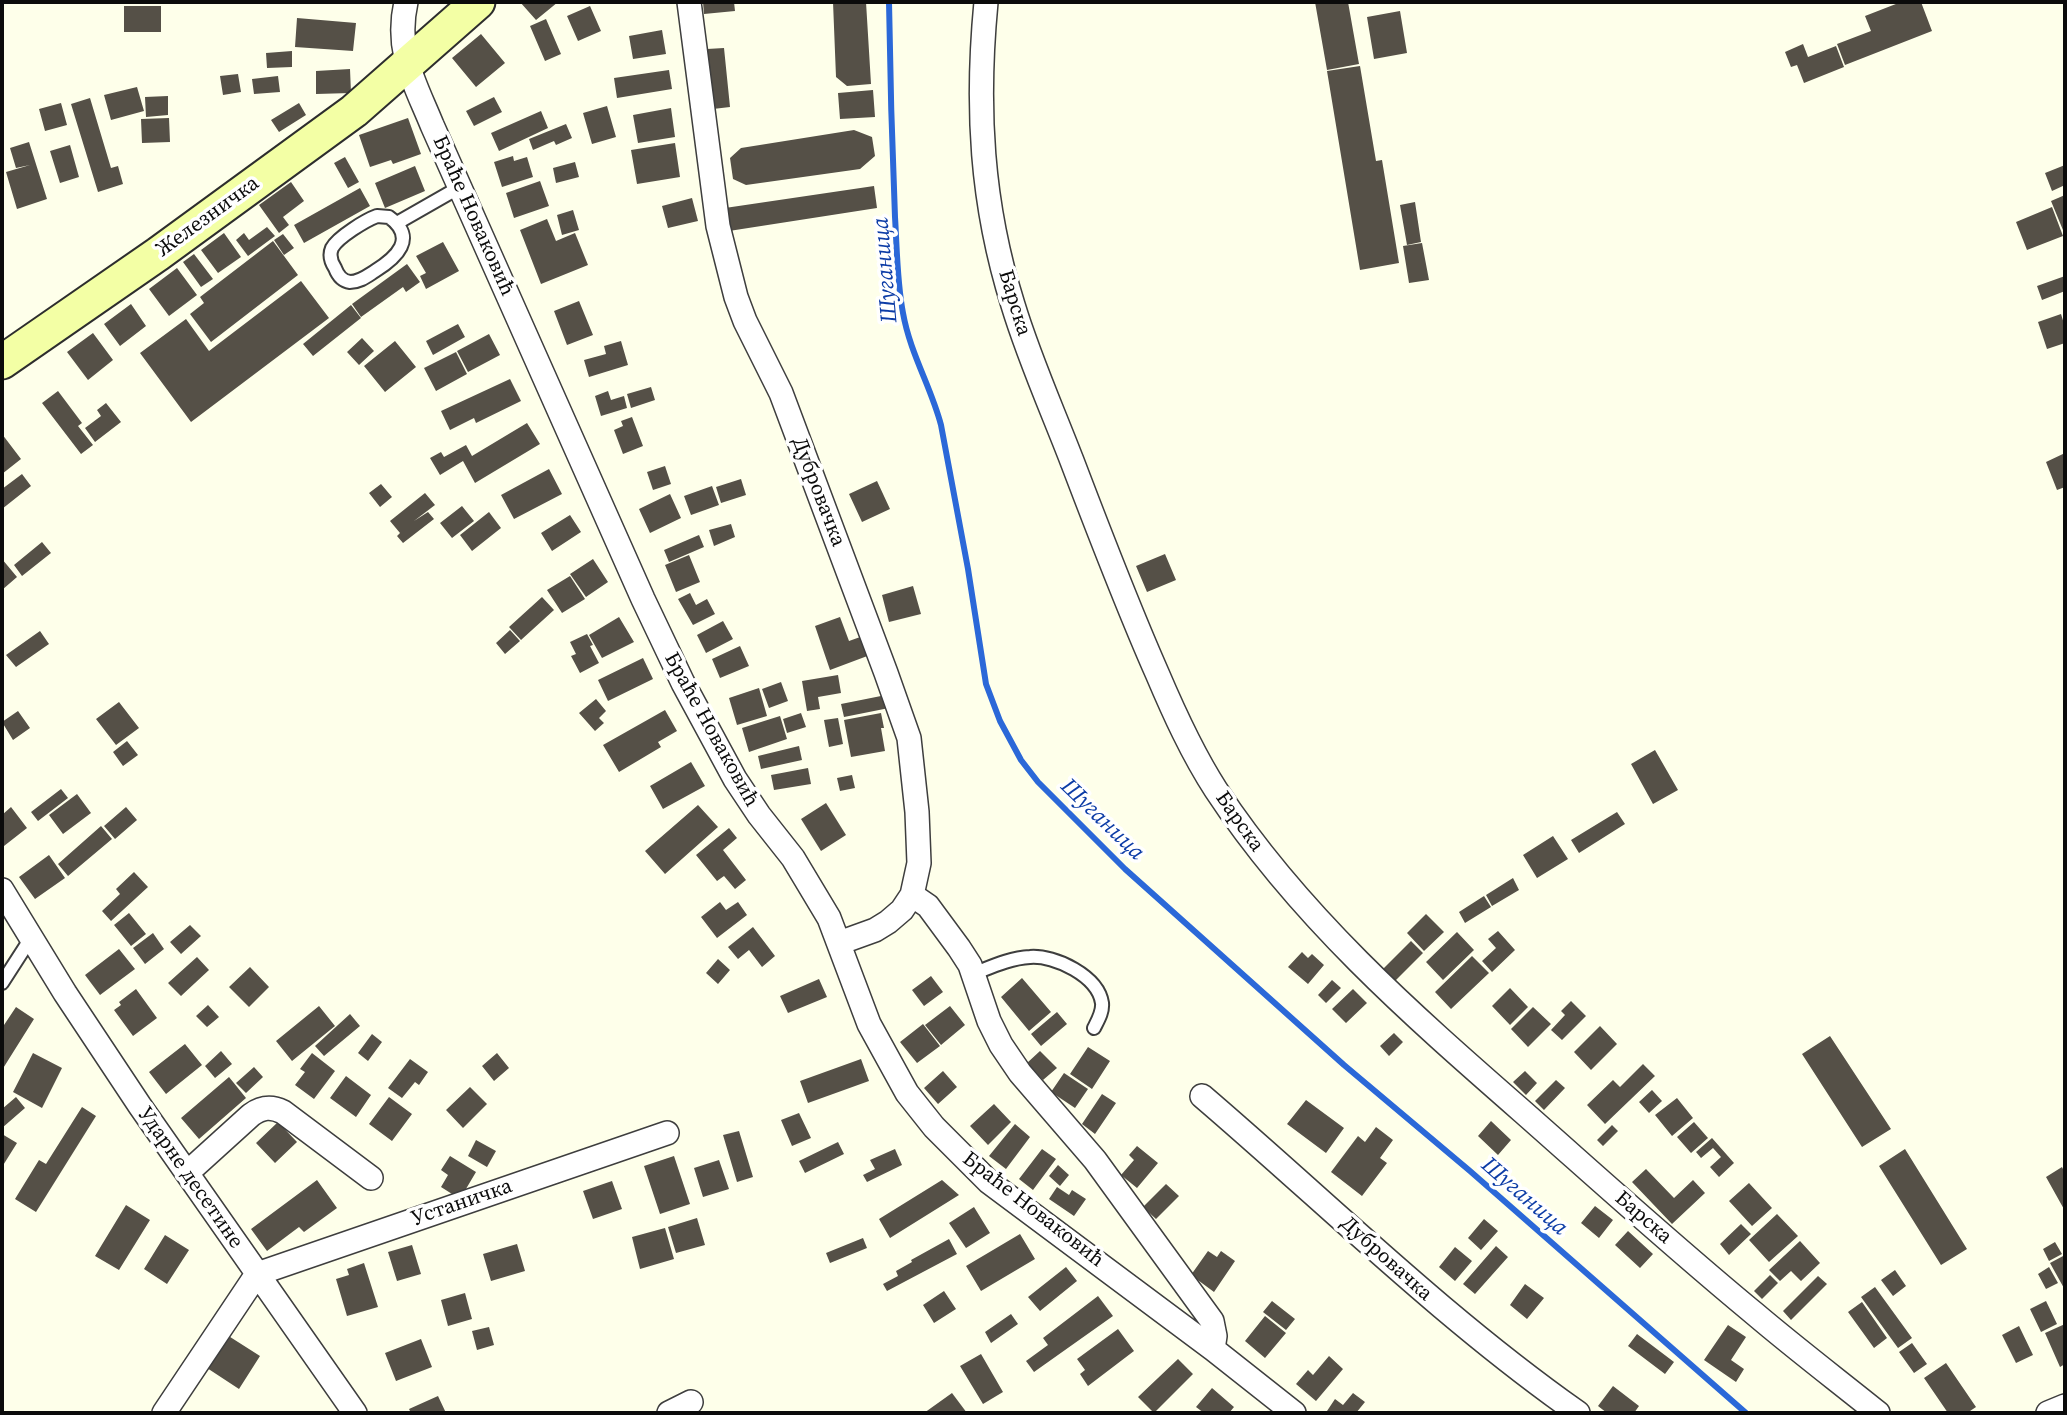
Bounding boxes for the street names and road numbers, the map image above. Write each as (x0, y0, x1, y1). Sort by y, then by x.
street label: Браће Новаковић (426, 132, 520, 300)
street label: Железничка (152, 171, 264, 263)
street label: Барска (992, 267, 1036, 339)
street label: Дубровачка (786, 434, 850, 550)
street label: Браће Новаковић (658, 648, 764, 812)
street label: Барска (1209, 787, 1269, 857)
street label: Ударне десетине (132, 1102, 248, 1254)
street label: Браће Новаковић (957, 1147, 1109, 1273)
street label: Устаничка (408, 1174, 516, 1232)
street label: Барска (1609, 1186, 1677, 1250)
street label: Дубровачка (1335, 1211, 1437, 1307)

